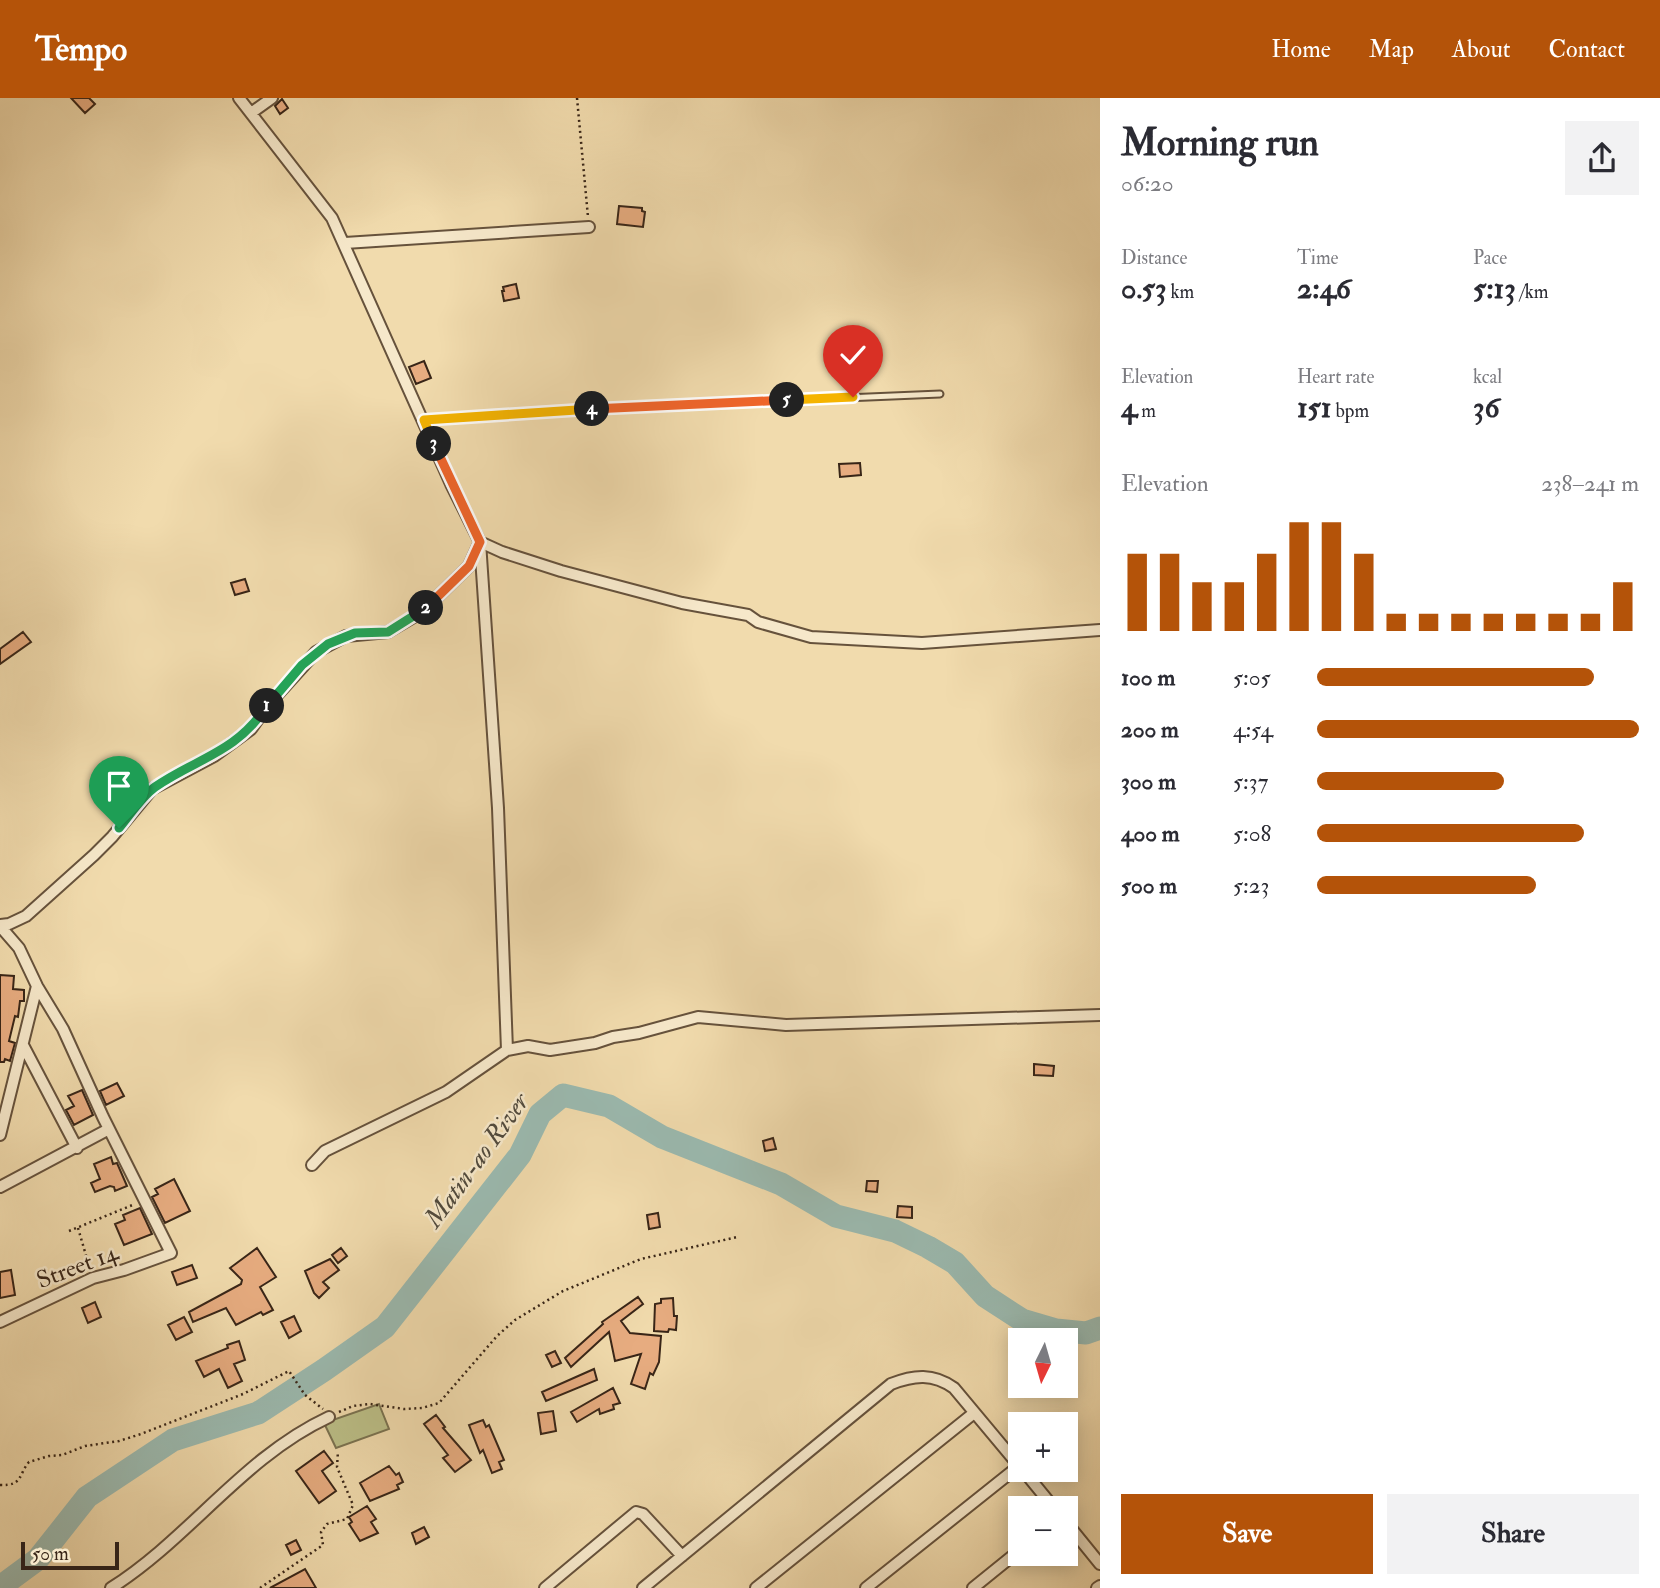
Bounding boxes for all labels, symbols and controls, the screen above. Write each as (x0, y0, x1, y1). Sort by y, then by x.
text: Tempo (35, 29, 127, 70)
text: Home (1271, 34, 1331, 65)
text: Map (1369, 34, 1414, 65)
text: About (1452, 34, 1511, 65)
text: Contact (1549, 34, 1625, 65)
text: Morning run (1121, 119, 1319, 167)
button: share (1565, 121, 1639, 195)
text: 06:20 (1121, 169, 1174, 198)
text: Distance (1121, 246, 1187, 270)
text: Time (1297, 246, 1339, 270)
text: Pace (1473, 246, 1507, 270)
text: 0.53 (1121, 270, 1166, 307)
text: 2:46 (1297, 270, 1351, 307)
text: 5:13 (1473, 270, 1516, 307)
text: km (1166, 280, 1194, 304)
text: /km (1516, 280, 1549, 304)
pin (823, 325, 883, 397)
icon: check (834, 336, 872, 374)
text: Elevation (1121, 365, 1193, 389)
text: Heart rate (1297, 365, 1374, 389)
text: kcal (1473, 365, 1502, 389)
pin: 5 (770, 382, 804, 418)
text: 5 (782, 387, 791, 411)
text: 4 (1121, 389, 1137, 426)
text: 151 (1297, 389, 1332, 426)
text: 36 (1473, 389, 1500, 426)
pin: 4 (574, 392, 610, 426)
text: 4 (586, 396, 597, 420)
text: m (1137, 399, 1156, 423)
text: bpm (1332, 399, 1369, 423)
pin: 3 (416, 426, 452, 462)
text: 3 (430, 431, 437, 455)
text: Elevation (1121, 469, 1209, 498)
text: 238–241 m (1541, 469, 1639, 498)
pin: 2 (408, 590, 444, 626)
text: 2 (421, 595, 430, 619)
text: 100 m (1121, 663, 1175, 692)
text: 5:05 (1233, 663, 1271, 692)
pin: 1 (250, 688, 284, 724)
text: 1 (263, 693, 270, 717)
text: 200 m (1121, 715, 1179, 744)
text: 4:54 (1233, 715, 1273, 744)
pin (89, 756, 149, 828)
icon: arrive (100, 767, 138, 805)
text: 300 m (1121, 767, 1176, 796)
text: 5:37 (1233, 767, 1268, 796)
text: 400 m (1121, 819, 1180, 848)
text: 5:08 (1233, 819, 1271, 848)
text: 500 m (1121, 871, 1177, 900)
text: 5:23 (1233, 871, 1269, 900)
water label: Matin-ao River (416, 1086, 537, 1236)
street label: Street 14 (32, 1236, 123, 1296)
north arrow (1008, 1328, 1078, 1398)
map controls (1008, 1328, 1078, 1566)
button: + (1008, 1412, 1078, 1482)
button: Save (1121, 1494, 1373, 1574)
button: Share (1387, 1494, 1639, 1574)
button: − (1008, 1496, 1078, 1566)
scale bar (21, 1539, 119, 1571)
text: 50 m (32, 1542, 69, 1566)

